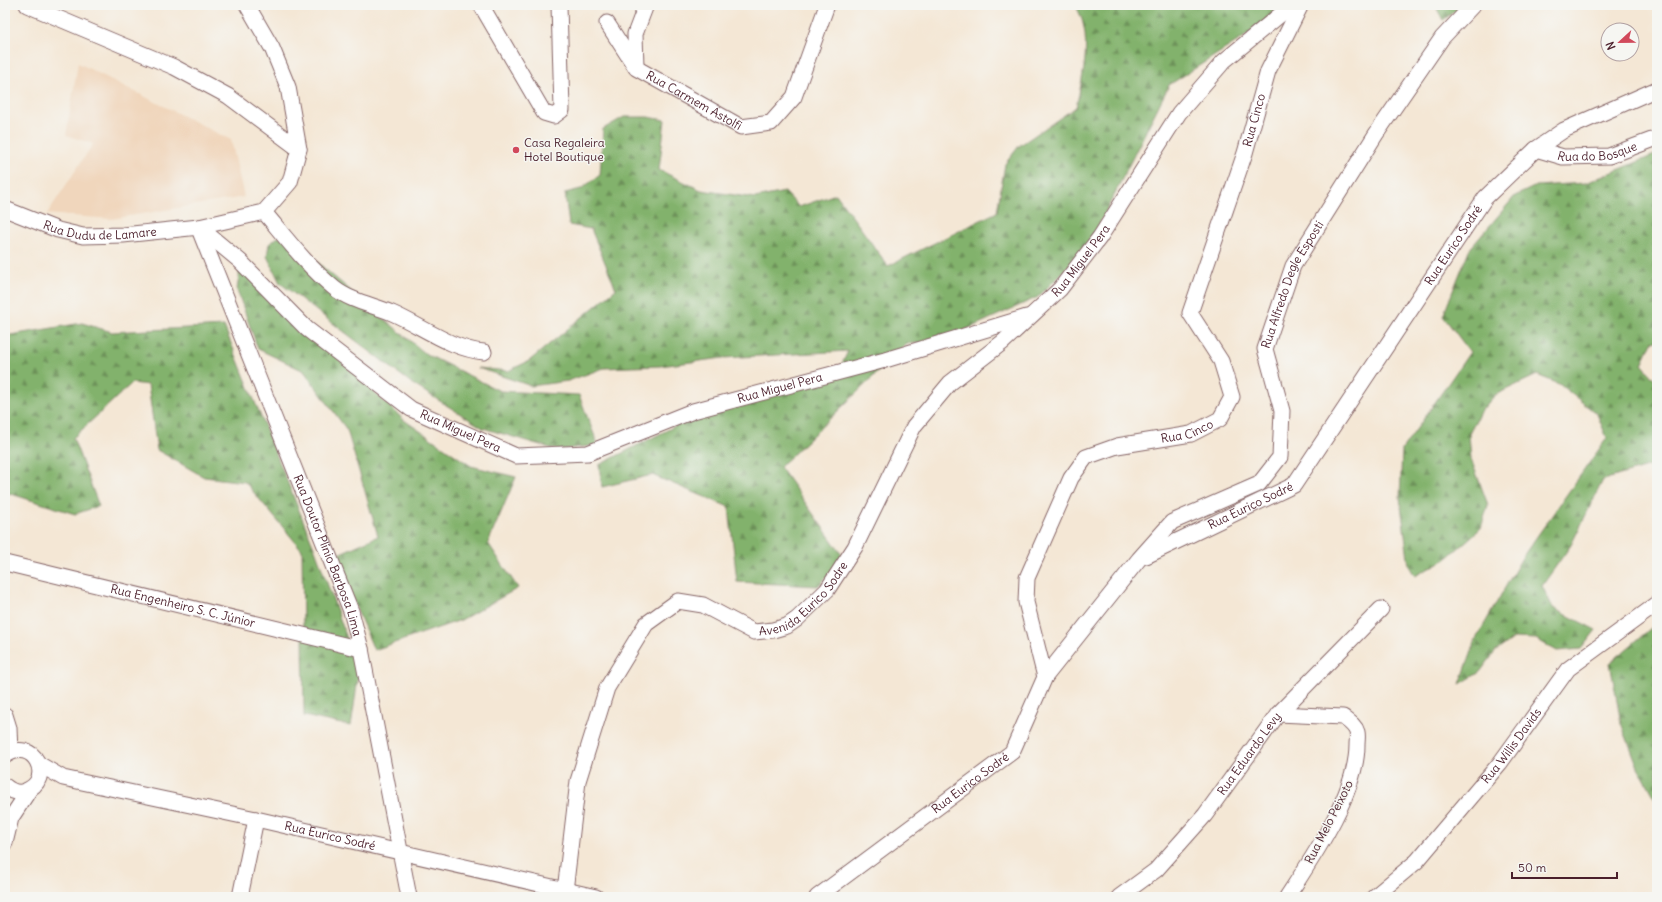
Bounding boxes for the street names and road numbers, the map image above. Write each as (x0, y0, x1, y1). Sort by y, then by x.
street label: Rua Carmem Astolfi (644, 67, 745, 133)
street label: Rua Cinco (1239, 92, 1268, 148)
street label: Rua do Bosque (1556, 138, 1639, 164)
street label: Rua Eurico Sodré (1421, 202, 1485, 288)
street label: Rua Dudu de Lamare (41, 217, 157, 243)
street label: Rua Alfredo Degle Esposti (1258, 218, 1326, 350)
street label: Rua Miguel Pera (1048, 222, 1113, 300)
street label: Rua Miguel Pera (736, 369, 824, 406)
street label: Rua Miguel Pera (418, 406, 504, 455)
street label: Rua Cinco (1160, 416, 1216, 446)
street label: Rua Doutor Plínio Barbosa Lima (291, 472, 365, 638)
street label: Rua Eurico Sodré (1205, 479, 1295, 532)
street label: Avenida Eurico Sodre (758, 559, 851, 638)
street label: Rua Engenheiro S. C. Júnior (109, 581, 257, 630)
street label: Rua Willis Davids (1478, 705, 1544, 787)
street label: Rua Eduardo Levy (1214, 709, 1284, 798)
street label: Rua Eurico Sodré (928, 749, 1012, 816)
street label: Rua Melo Peixoto (1301, 777, 1356, 866)
street label: Rua Eurico Sodré (283, 818, 377, 853)

